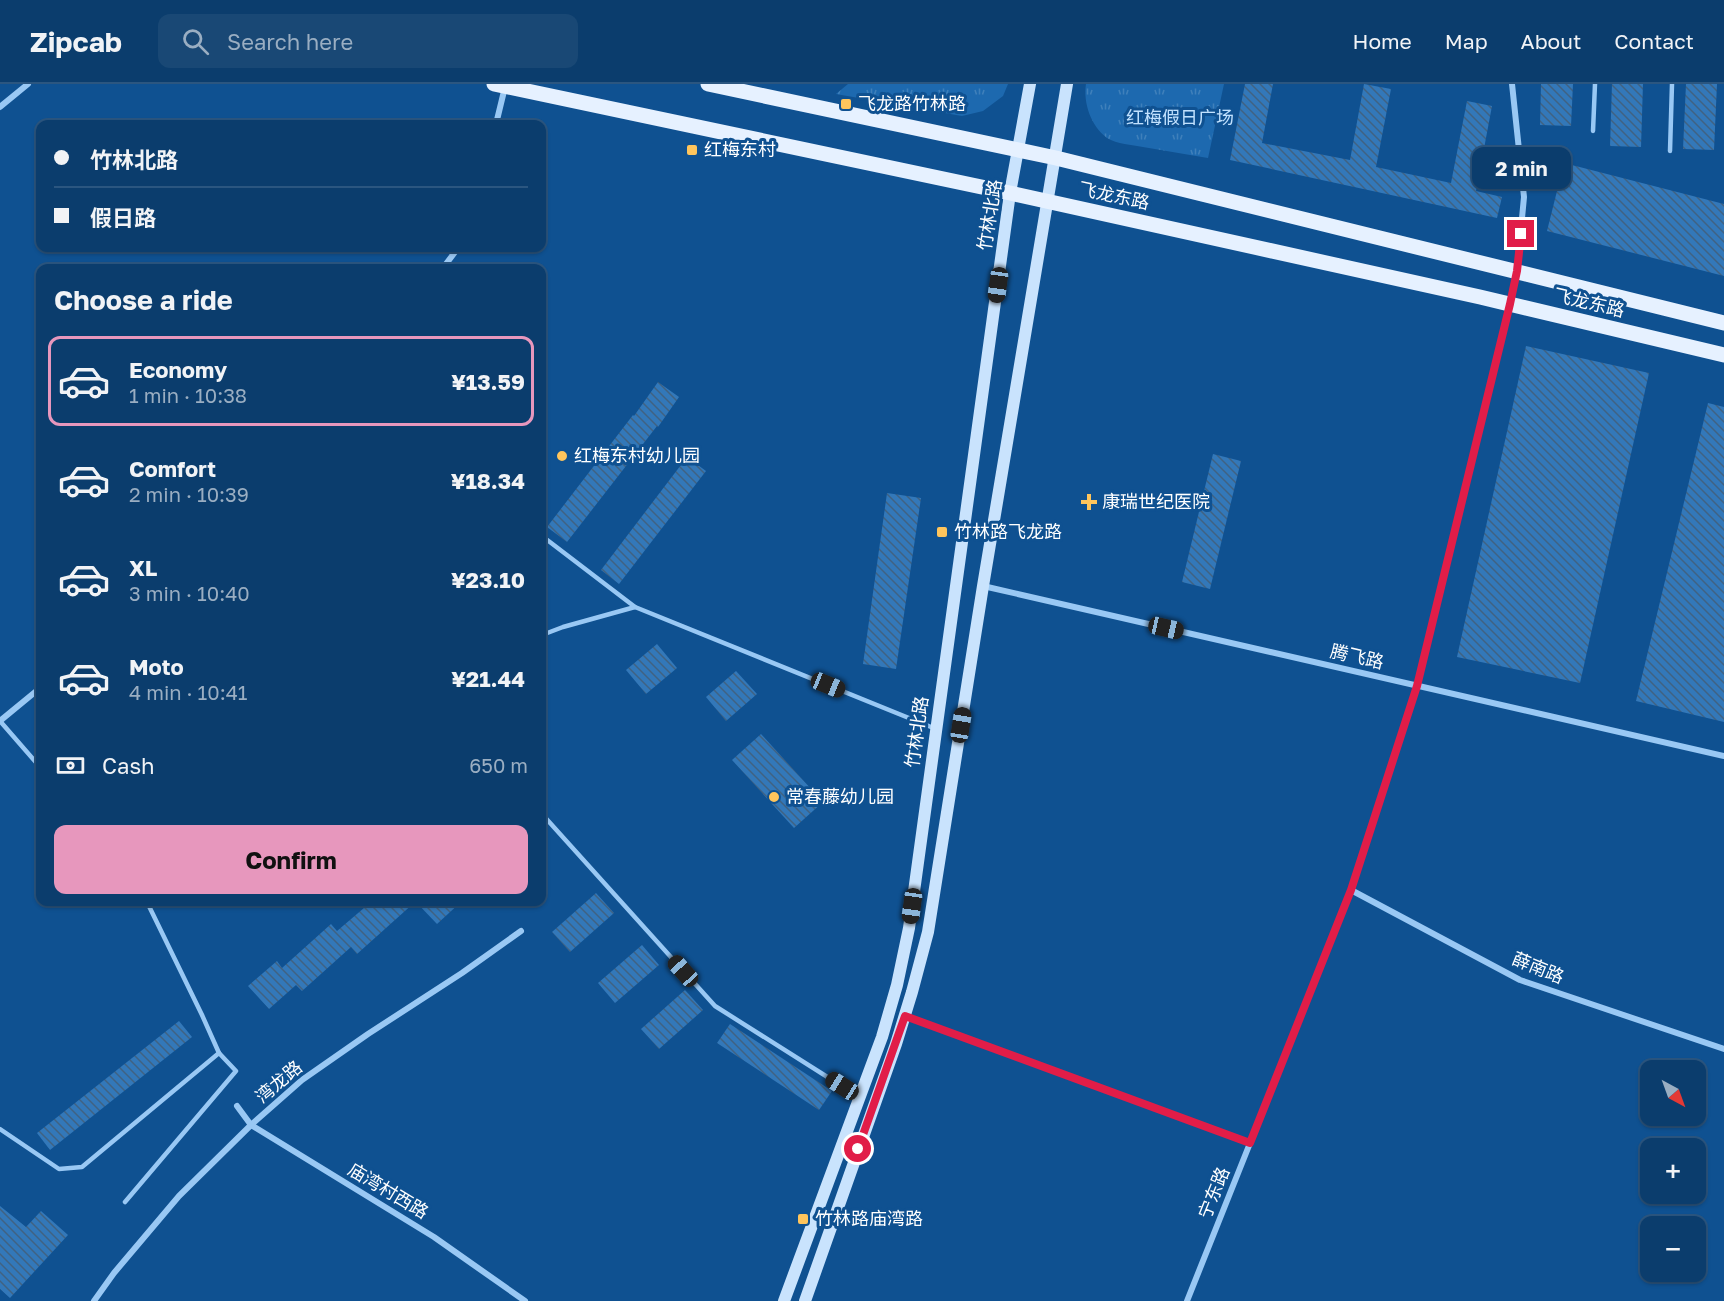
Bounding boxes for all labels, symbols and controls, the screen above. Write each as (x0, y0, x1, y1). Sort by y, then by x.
search box (158, 14, 578, 68)
text: Zipcab (30, 25, 122, 58)
icon: search (179, 25, 212, 58)
text: Search here (227, 28, 353, 55)
text: Home (1352, 28, 1412, 54)
text: Map (1445, 28, 1488, 54)
text: About (1521, 28, 1581, 54)
text: Contact (1614, 28, 1694, 54)
place label: 飞龙路竹林路 (858, 92, 966, 114)
marker: 飞龙路竹林路 (839, 97, 853, 111)
park label: 红梅假日广场 (1126, 106, 1234, 128)
place label: 红梅东村 (704, 138, 776, 160)
marker: 红梅东村 (685, 143, 699, 157)
text: 竹林北路 (90, 146, 178, 173)
callout: 2 min (1472, 147, 1570, 189)
text: 2 min (1495, 156, 1548, 180)
street label: 飞龙东路 (1077, 177, 1152, 213)
street label: 竹林北路 (973, 178, 1006, 252)
text: 假日路 (90, 204, 156, 231)
route end (1507, 220, 1534, 247)
car (987, 266, 1009, 304)
street label: 飞龙东路 (1552, 283, 1627, 321)
text: Choose a ride (54, 284, 233, 316)
icon: car (57, 354, 111, 408)
text: Economy (129, 356, 227, 383)
text: ¥13.59 (451, 368, 525, 395)
text: 1 min · 10:38 (129, 383, 247, 407)
place label: 红梅东村幼儿园 (574, 444, 700, 466)
marker: 红梅东村幼儿园 (555, 449, 569, 463)
icon: car (57, 453, 111, 507)
text: Comfort (129, 455, 216, 482)
text: ¥18.34 (451, 467, 525, 494)
text: 2 min · 10:39 (129, 482, 249, 506)
place label: 康瑞世纪医院 (1102, 490, 1210, 512)
marker: 康瑞世纪医院 (1080, 493, 1098, 511)
place label: 竹林路飞龙路 (954, 520, 1062, 542)
marker: 竹林路飞龙路 (935, 525, 949, 539)
icon: car (57, 552, 111, 606)
text: XL (129, 554, 157, 581)
text: ¥23.10 (451, 566, 525, 593)
text: 3 min · 10:40 (129, 581, 250, 605)
car (1146, 615, 1186, 641)
street label: 腾飞路 (1328, 639, 1386, 673)
icon: car (57, 651, 111, 705)
text: Moto (129, 653, 184, 680)
text: ¥21.44 (451, 665, 525, 692)
car (808, 670, 848, 700)
text: 4 min · 10:41 (129, 680, 248, 704)
street label: 竹林北路 (900, 695, 932, 769)
car (949, 706, 973, 744)
icon: cash (54, 749, 87, 782)
text: Cash (102, 752, 155, 779)
text: 650 m (469, 753, 528, 777)
place label: 常春藤幼儿园 (786, 785, 894, 807)
marker: 常春藤幼儿园 (767, 790, 781, 804)
button: Confirm (54, 825, 528, 894)
car (901, 887, 923, 925)
street label: 薛南路 (1509, 947, 1568, 987)
car (664, 952, 702, 990)
street label: 湾龙路 (251, 1055, 306, 1107)
north arrow (1640, 1060, 1706, 1126)
map controls (1640, 1060, 1706, 1282)
car (822, 1069, 862, 1103)
route start (844, 1135, 871, 1162)
button: + (1640, 1138, 1706, 1204)
street label: 庙湾村西路 (344, 1158, 433, 1223)
street label: 宁东路 (1193, 1163, 1233, 1222)
place label: 竹林路庙湾路 (815, 1207, 923, 1229)
marker: 竹林路庙湾路 (796, 1212, 810, 1226)
button: − (1640, 1216, 1706, 1282)

